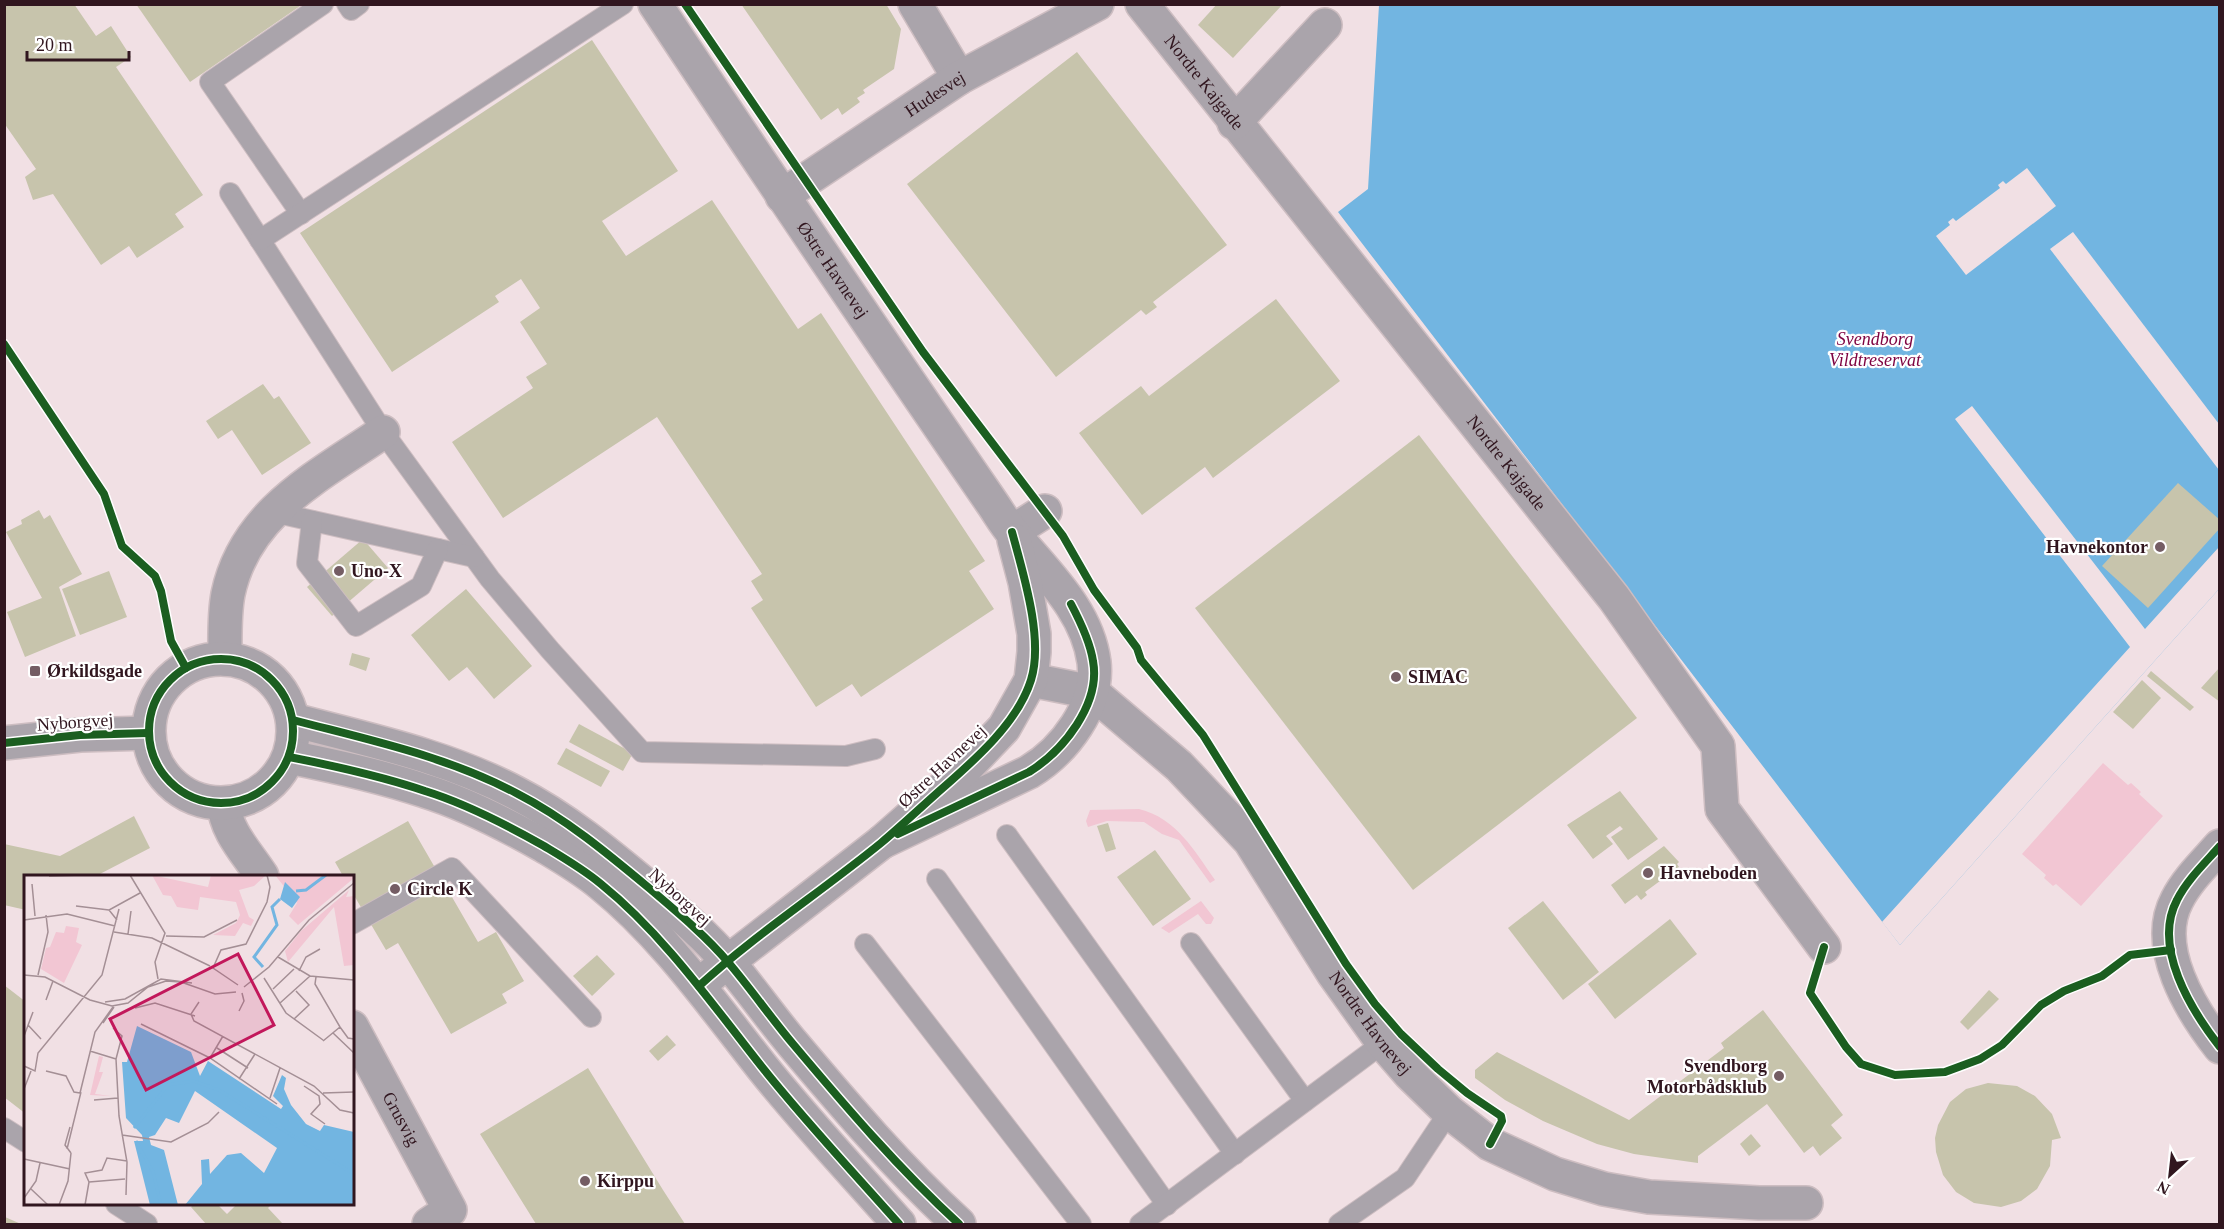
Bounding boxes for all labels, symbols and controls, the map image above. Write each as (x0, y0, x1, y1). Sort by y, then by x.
scale bar (27, 24, 129, 62)
street label: Nordre Kajgade (1160, 31, 1248, 134)
text: 20 m (36, 35, 73, 55)
street label: Hudesvej (901, 67, 968, 121)
street label: Østre Havnevej (793, 218, 873, 322)
park label: Svendborg Vildtreservat (1829, 329, 1922, 370)
street label: Nordre Kajgade (1463, 411, 1550, 514)
place label: Havnekontor (2046, 537, 2148, 557)
marker: Havnekontor (2153, 540, 2167, 554)
place label: Uno-X (351, 561, 402, 581)
marker: Uno-X (332, 564, 346, 578)
place label: Ørkildsgade (47, 661, 142, 681)
marker: Ørkildsgade (28, 664, 42, 678)
place label: SIMAC (1408, 667, 1468, 687)
marker: SIMAC (1389, 670, 1403, 684)
street label: Nyborgvej (36, 709, 114, 735)
street label: Østre Havnevej (894, 720, 990, 812)
place label: Havneboden (1660, 863, 1757, 883)
street label: Nyborgvej (645, 864, 715, 930)
marker: Havneboden (1641, 866, 1655, 880)
inset map (24, 875, 354, 1205)
place label: Circle K (407, 879, 472, 899)
marker: Circle K (388, 882, 402, 896)
street label: Nordre Havnevej (1325, 967, 1416, 1079)
place label: Svendborg Motorbådsklub (1647, 1056, 1767, 1097)
marker: Svendborg Motorbådsklub (1772, 1069, 1786, 1083)
street label: Grusvig (379, 1088, 424, 1149)
north arrow (2140, 1145, 2200, 1205)
place label: Kirppu (597, 1171, 654, 1191)
marker: Kirppu (578, 1174, 592, 1188)
text: N (2154, 1178, 2172, 1198)

